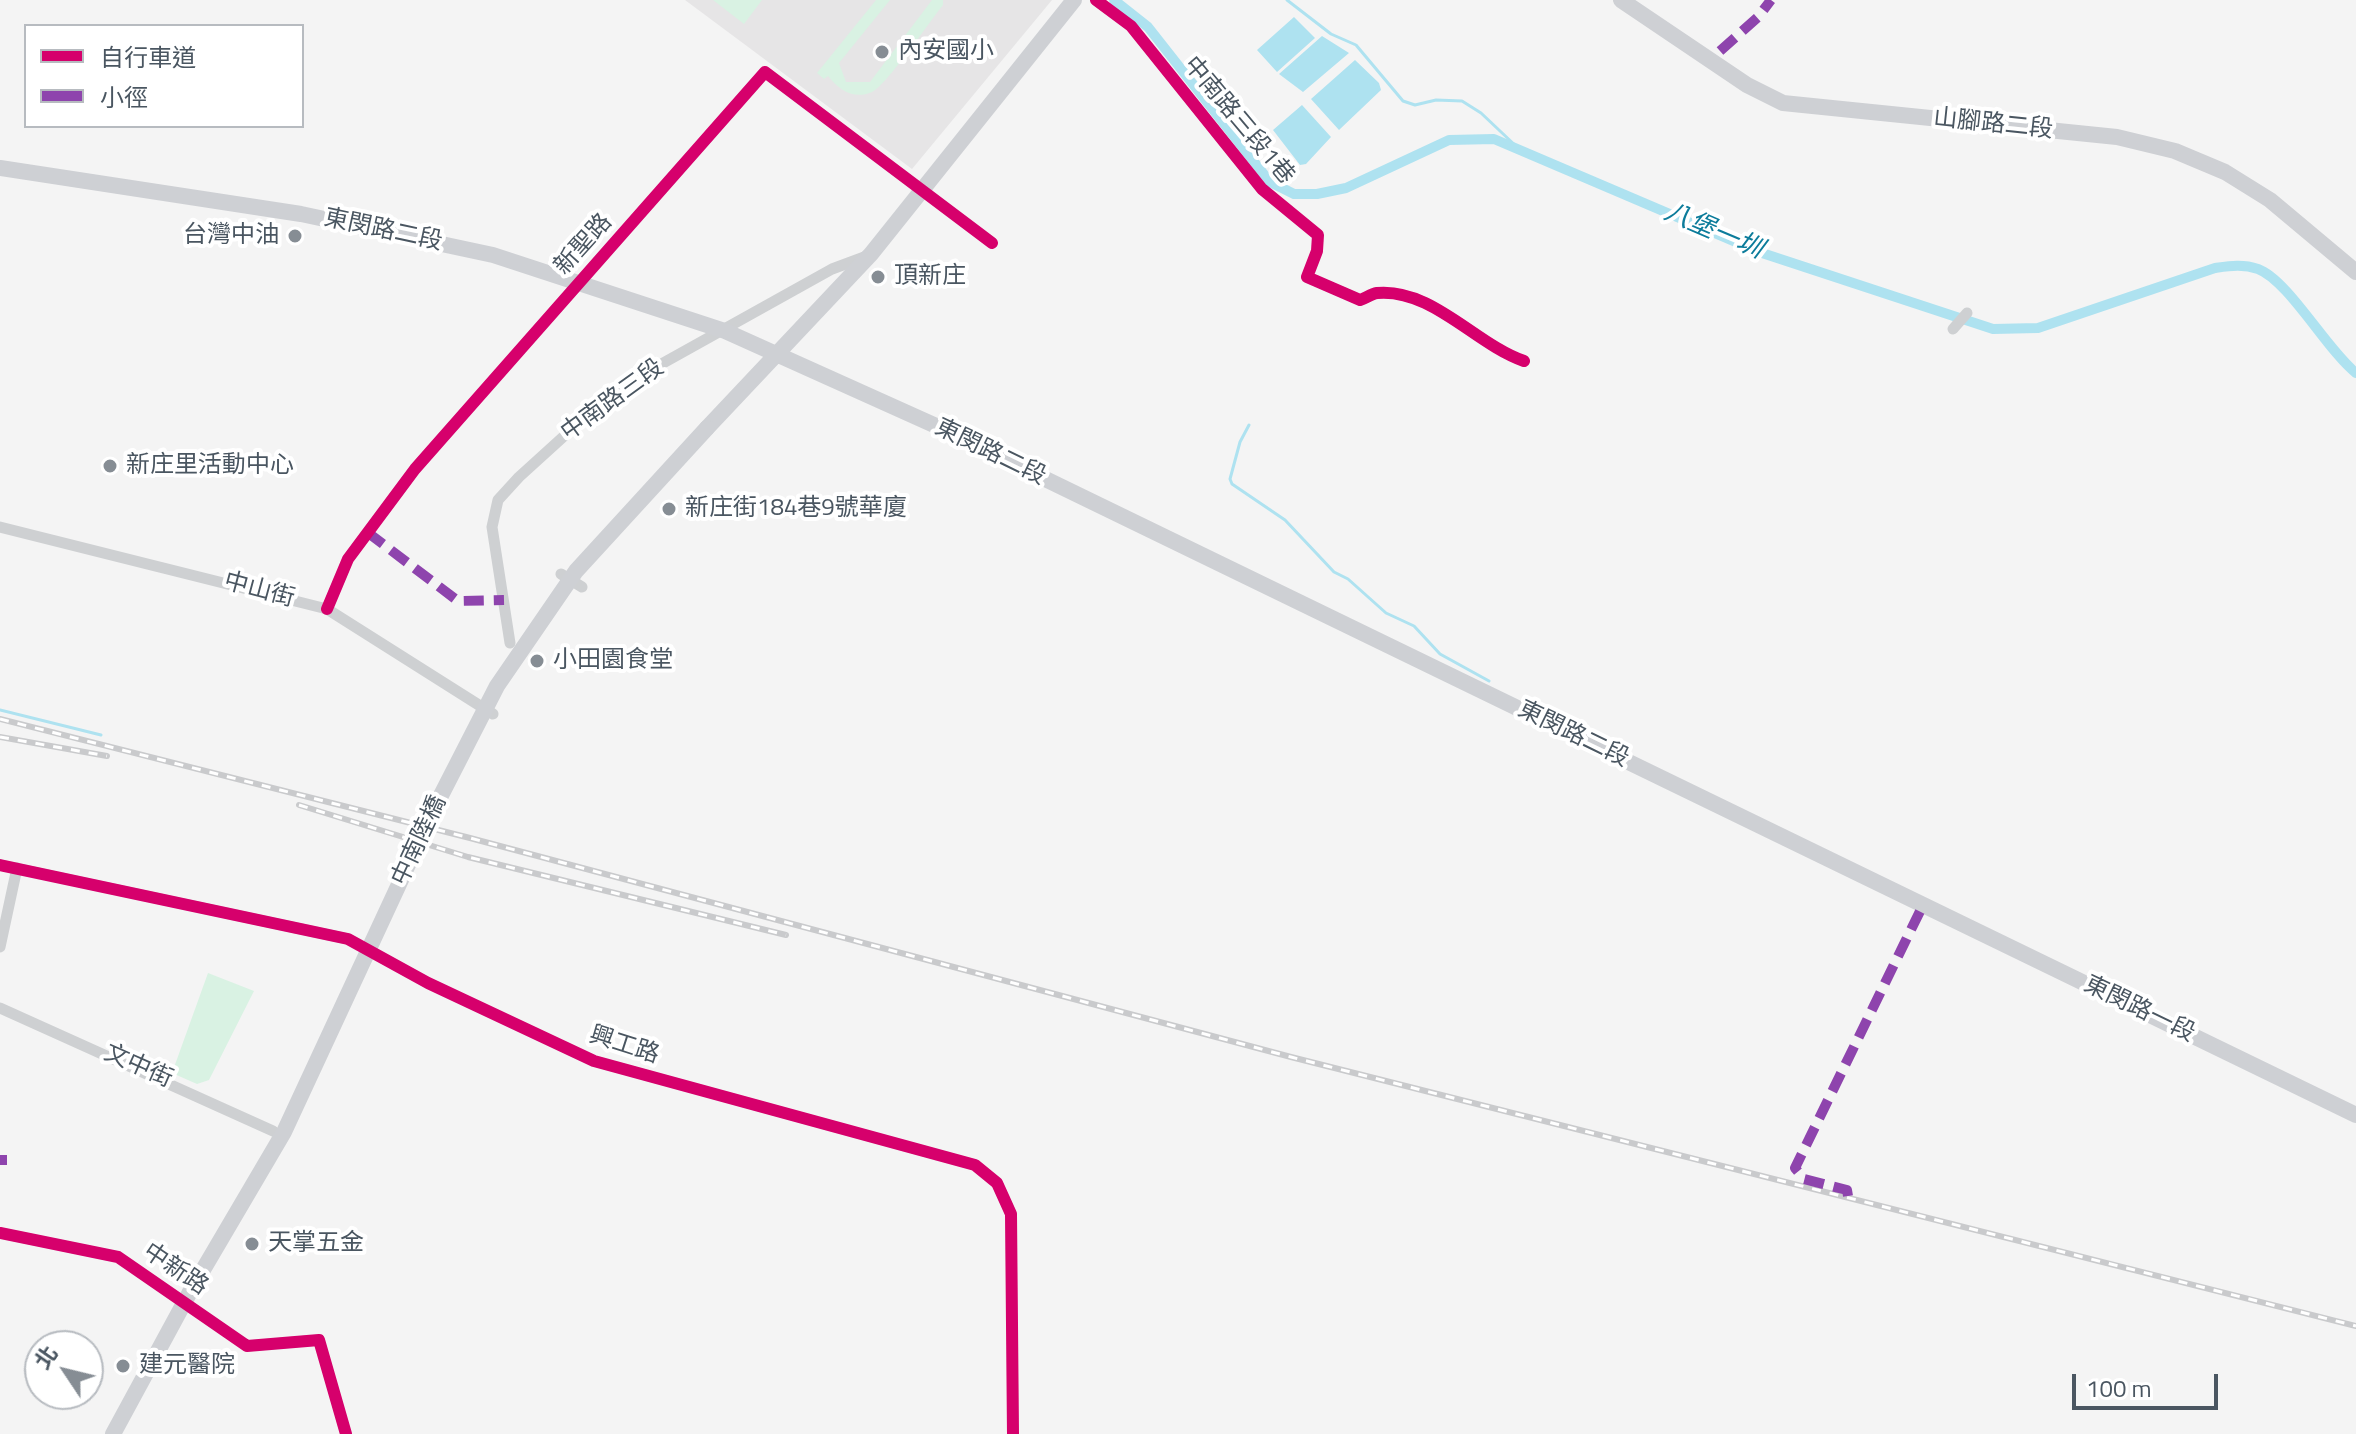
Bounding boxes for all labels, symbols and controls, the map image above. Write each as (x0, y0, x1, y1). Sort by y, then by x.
legend (24, 24, 304, 128)
place label: 內安國小 (898, 38, 994, 66)
text: 自行車道 (100, 39, 196, 75)
marker: 內安國小 (873, 43, 891, 61)
street label: 中南路三段1巷 (1176, 51, 1300, 191)
text: 小徑 (100, 79, 148, 115)
street label: 山腳路二段 (1932, 104, 2054, 146)
water label: 八堡一圳 (1659, 197, 1767, 267)
street label: 東閔路二段 (321, 204, 445, 258)
street label: 新聖路 (549, 209, 619, 281)
place label: 台灣中油 (183, 222, 279, 250)
marker: 台灣中油 (286, 227, 304, 245)
place label: 頂新庄 (894, 263, 966, 291)
marker: 頂新庄 (869, 268, 887, 286)
street label: 中南路三段 (556, 354, 670, 448)
street label: 東閔路二段 (930, 414, 1050, 492)
place label: 新庄里活動中心 (126, 452, 294, 480)
marker: 新庄里活動中心 (101, 457, 119, 475)
place label: 新庄街184巷9號華廈 (685, 495, 907, 523)
marker: 新庄街184巷9號華廈 (660, 500, 678, 518)
street label: 中山街 (220, 568, 298, 614)
place label: 小田園食堂 (553, 647, 673, 675)
marker: 小田園食堂 (528, 652, 546, 670)
street label: 東閔路二段 (1513, 696, 1633, 774)
street label: 中南陸橋 (387, 791, 453, 891)
street label: 東閔路一段 (2079, 971, 2199, 1049)
street label: 興工路 (585, 1021, 663, 1071)
street label: 文中街 (99, 1039, 177, 1095)
place label: 天掌五金 (268, 1230, 364, 1258)
marker: 天掌五金 (243, 1235, 261, 1253)
street label: 中新路 (137, 1238, 213, 1302)
north arrow (24, 1330, 104, 1410)
text: 北 (26, 1339, 66, 1376)
place label: 建元醫院 (139, 1352, 235, 1380)
marker: 建元醫院 (114, 1357, 132, 1375)
scale bar (2076, 1358, 2222, 1408)
text: 100 m (2086, 1370, 2152, 1406)

